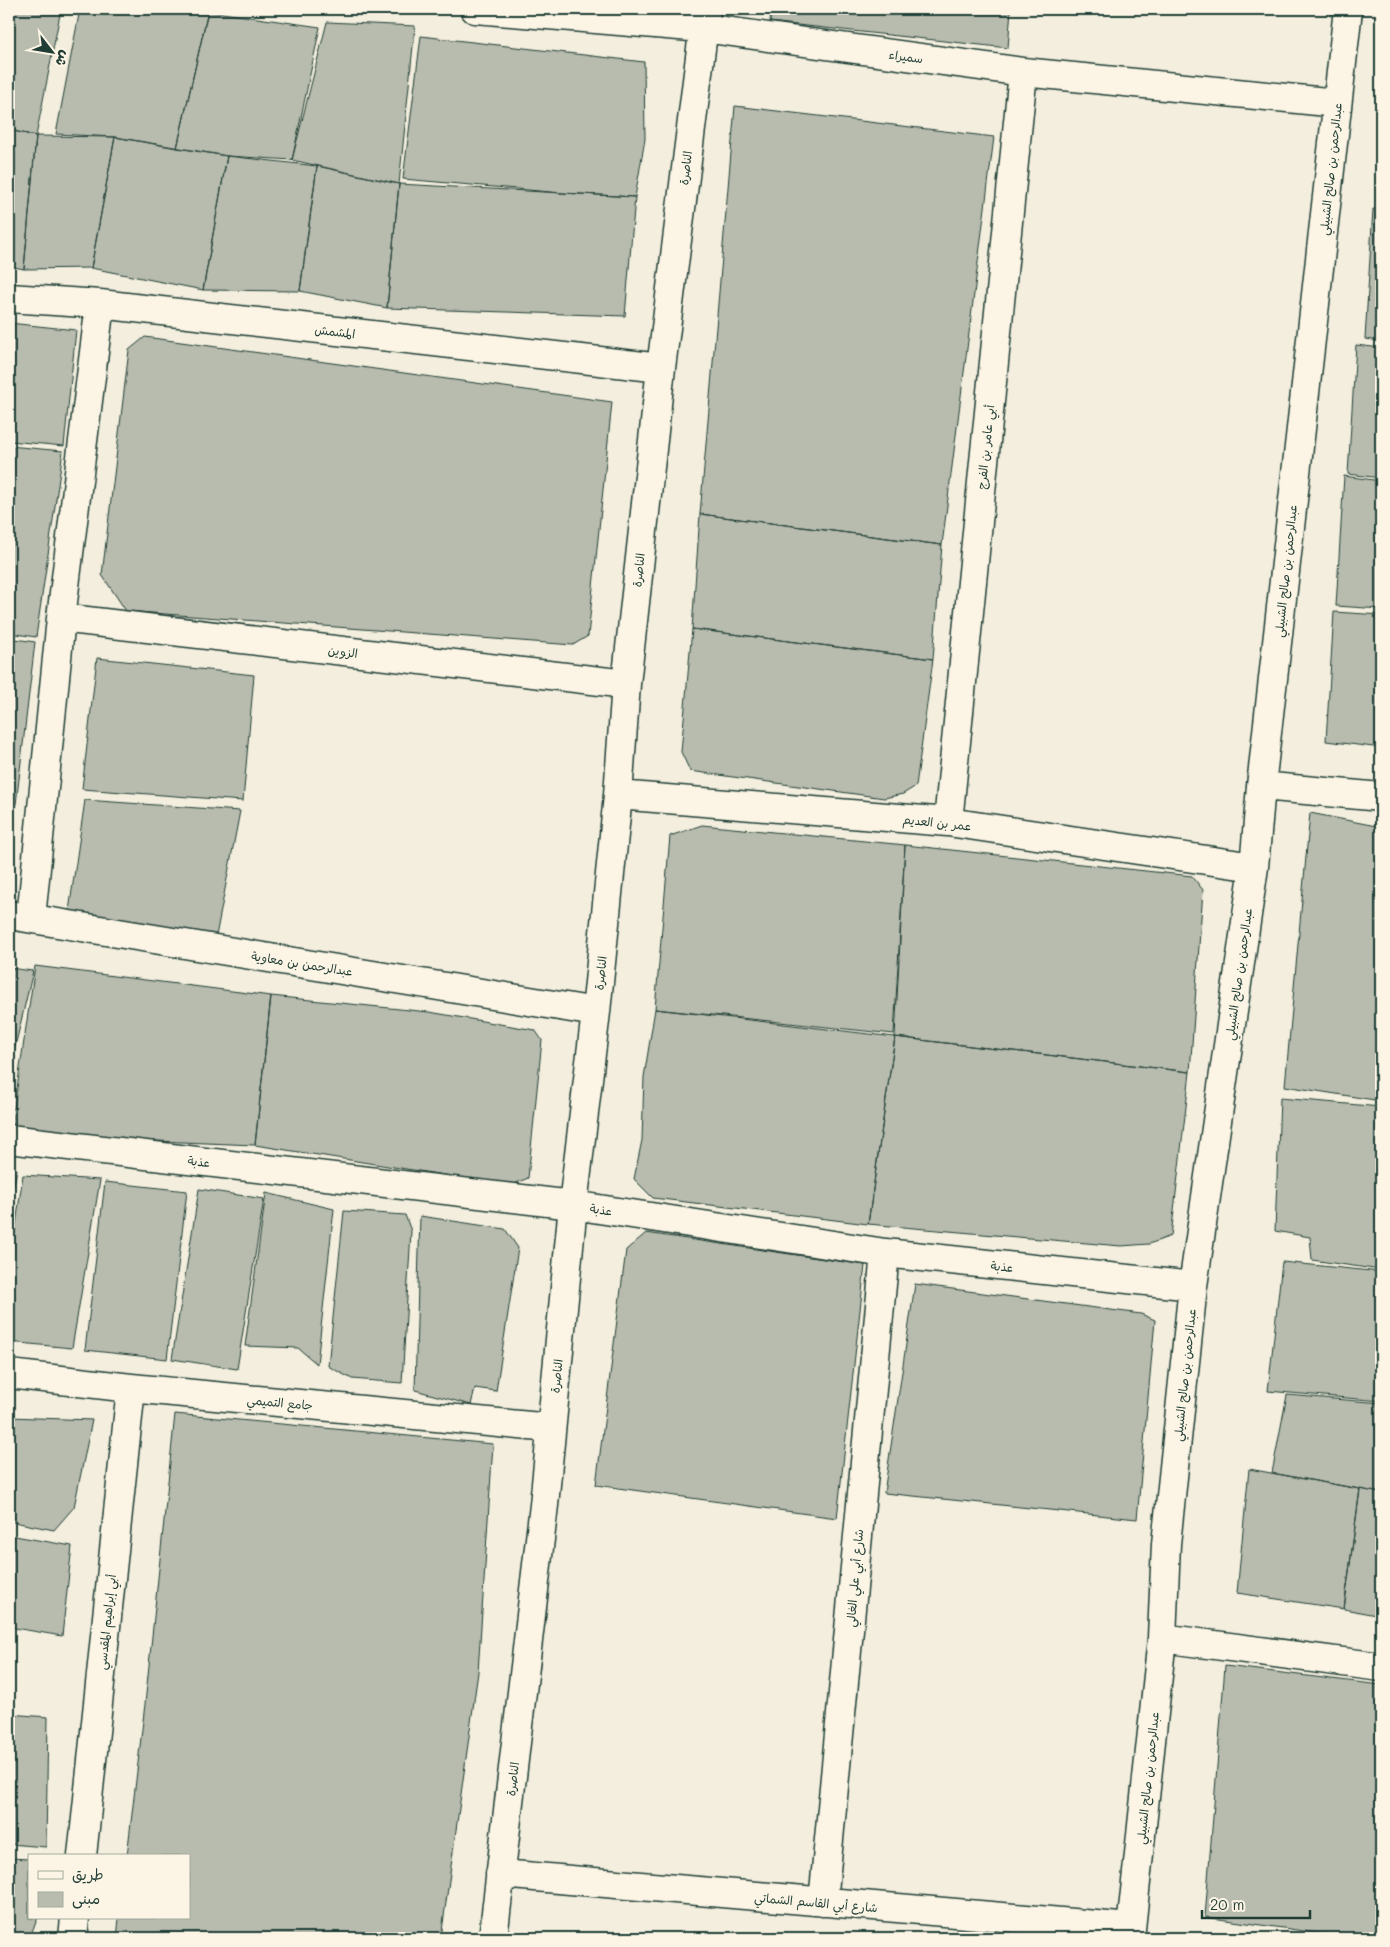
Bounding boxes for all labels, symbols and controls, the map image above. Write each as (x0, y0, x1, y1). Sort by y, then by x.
north arrow (28, 28, 78, 78)
street label: سميراء (888, 46, 924, 66)
text: ش (51, 47, 76, 70)
street label: عبدالرحمن بن صالح الشبيلي (1315, 102, 1349, 236)
street label: الناصرة (675, 150, 695, 186)
street label: المشمش (314, 321, 356, 341)
street label: أبي عامر بن الفرج (973, 404, 1001, 490)
street label: عبدالرحمن بن صالح الشبيلي (1270, 504, 1304, 638)
street label: الناصرة (628, 552, 648, 588)
street label: الزوين (327, 641, 359, 662)
street label: عمر بن العديم (902, 810, 972, 836)
street label: عبدالرحمن بن صالح الشبيلي (1221, 907, 1259, 1042)
street label: عبدالرحمن بن معاوية (250, 947, 354, 980)
street label: الناصرة (590, 955, 610, 991)
street label: عذبة (187, 1152, 211, 1171)
street label: عذبة (589, 1199, 613, 1220)
street label: عذبة (990, 1257, 1014, 1276)
street label: عبدالرحمن بن صالح الشبيلي (1169, 1308, 1203, 1442)
street label: الناصرة (546, 1358, 566, 1394)
street label: جامع التميمي (246, 1391, 314, 1417)
street label: شارع أبي علي الغالي (842, 1528, 870, 1628)
street label: أبي إبراهيم المقدسي (93, 1573, 123, 1671)
street label: عبدالرحمن بن صالح الشبيلي (1132, 1711, 1166, 1845)
street label: الناصرة (502, 1761, 522, 1797)
legend (28, 1854, 190, 1920)
text: طريق (72, 1864, 104, 1884)
scale bar (1202, 1887, 1310, 1919)
text: مبنى (72, 1888, 100, 1909)
street label: شارع أبي القاسم الشماتي (753, 1889, 878, 1919)
text: 20 m (1210, 1894, 1244, 1914)

